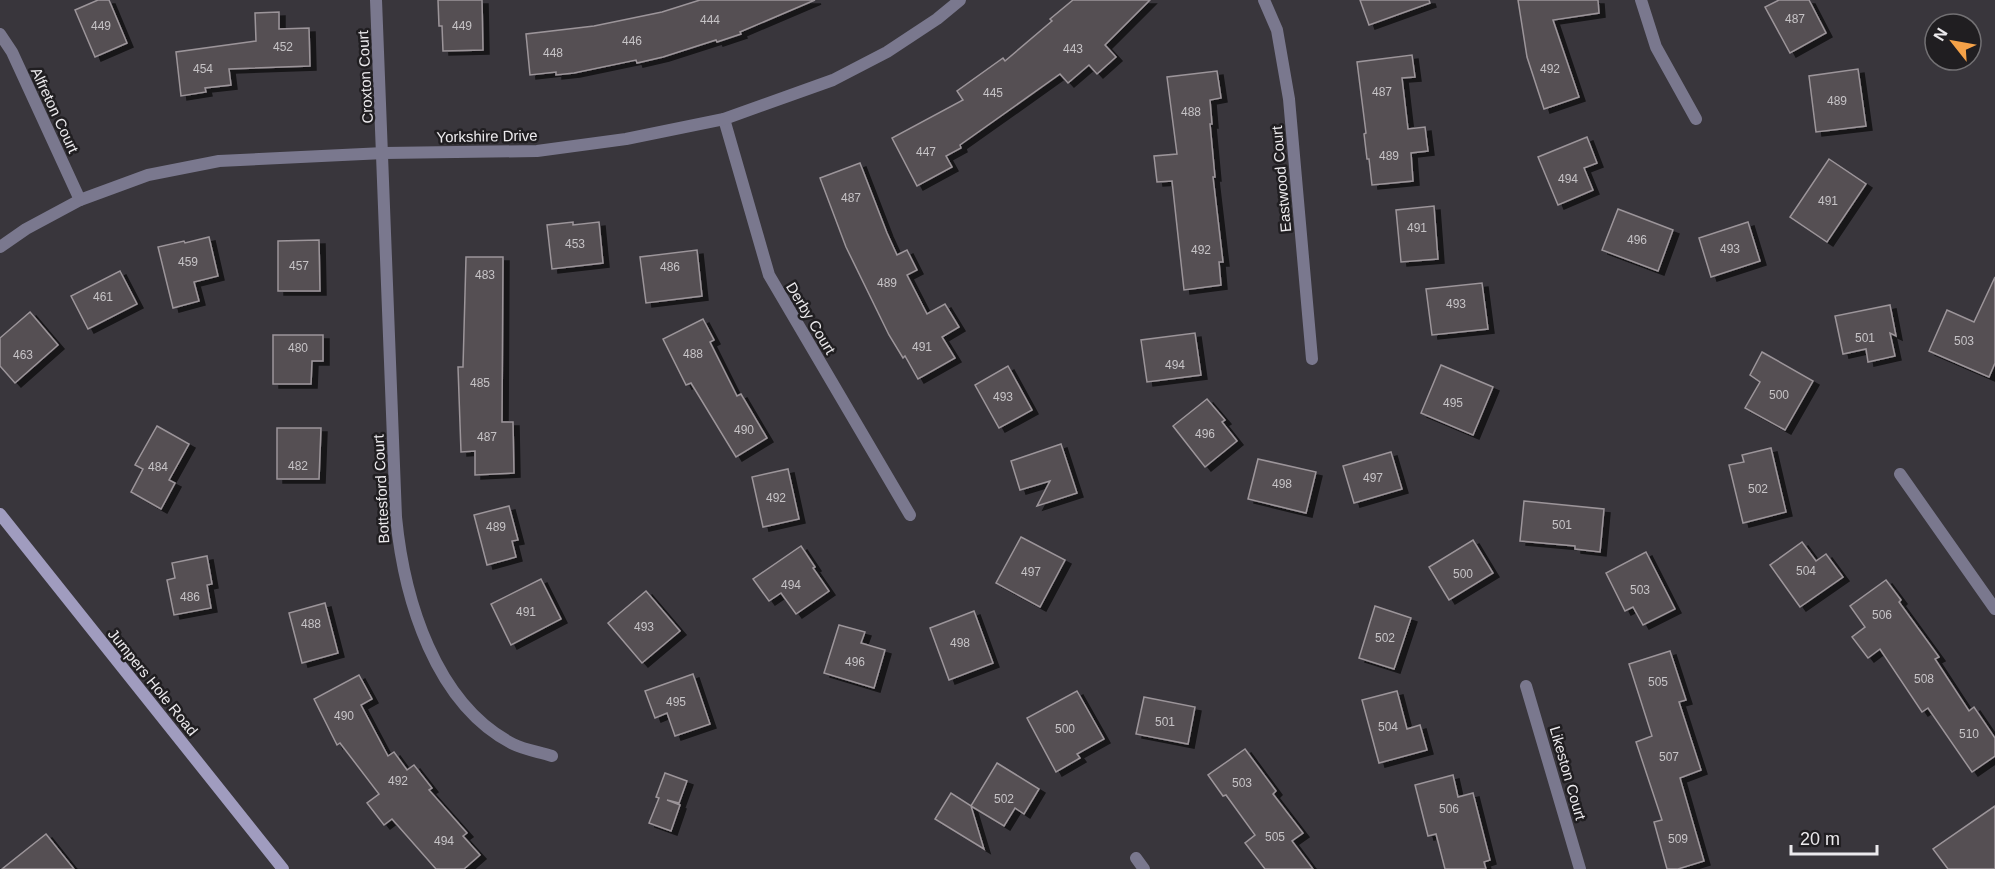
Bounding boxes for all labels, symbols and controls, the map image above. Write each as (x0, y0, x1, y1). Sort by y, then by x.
house number: 487 (1785, 12, 1805, 26)
north arrow (1923, 12, 1983, 72)
house number: 444 (700, 13, 720, 27)
house number: 449 (91, 19, 111, 33)
house number: 449 (452, 19, 472, 33)
text: N (1930, 25, 1951, 44)
street label: Croxton Court (354, 29, 376, 124)
house number: 446 (622, 34, 642, 48)
house number: 452 (273, 40, 293, 54)
house number: 443 (1063, 42, 1083, 56)
house number: 448 (543, 46, 563, 60)
house number: 454 (193, 62, 213, 76)
house number: 492 (1540, 62, 1560, 76)
street label: Alfreton Court (28, 64, 83, 156)
house number: 487 (1372, 85, 1392, 99)
house number: 445 (983, 86, 1003, 100)
house number: 489 (1827, 94, 1847, 108)
house number: 488 (1181, 105, 1201, 119)
street label: Eastwood Court (1268, 124, 1294, 233)
street label: Yorkshire Drive (436, 127, 538, 145)
house number: 447 (916, 145, 936, 159)
house number: 489 (1379, 149, 1399, 163)
house number: 494 (1558, 172, 1578, 186)
house number: 487 (841, 191, 861, 205)
house number: 491 (1818, 194, 1838, 208)
house number: 491 (1407, 221, 1427, 235)
house number: 496 (1627, 233, 1647, 247)
house number: 453 (565, 237, 585, 251)
house number: 493 (1720, 242, 1740, 256)
house number: 492 (1191, 243, 1211, 257)
house number: 459 (178, 255, 198, 269)
house number: 457 (289, 259, 309, 273)
house number: 486 (660, 260, 680, 274)
house number: 483 (475, 268, 495, 282)
house number: 489 (877, 276, 897, 290)
street label: Derby Court (783, 279, 840, 358)
house number: 461 (93, 290, 113, 304)
house number: 493 (1446, 297, 1466, 311)
house number: 501 (1855, 331, 1875, 345)
house number: 503 (1954, 334, 1974, 348)
house number: 491 (912, 340, 932, 354)
house number: 480 (288, 341, 308, 355)
house number: 488 (683, 347, 703, 361)
house number: 463 (13, 348, 33, 362)
house number: 494 (1165, 358, 1185, 372)
house number: 485 (470, 376, 490, 390)
house number: 500 (1769, 388, 1789, 402)
house number: 493 (993, 390, 1013, 404)
house number: 495 (1443, 396, 1463, 410)
house number: 490 (734, 423, 754, 437)
house number: 496 (1195, 427, 1215, 441)
house number: 487 (477, 430, 497, 444)
street label: Bottesford Court (370, 433, 392, 544)
house number: 482 (288, 459, 308, 473)
house number: 484 (148, 460, 168, 474)
house number: 497 (1363, 471, 1383, 485)
house number: 498 (1272, 477, 1292, 491)
house number: 502 (1748, 482, 1768, 496)
house number: 492 (766, 491, 786, 505)
house number: 501 (1552, 518, 1572, 532)
house number: 489 (486, 520, 506, 534)
house number: 504 (1796, 564, 1816, 578)
house number: 497 (1021, 565, 1041, 579)
house number: 500 (1453, 567, 1473, 581)
house number: 494 (781, 578, 801, 592)
house number: 503 (1630, 583, 1650, 597)
house number: 486 (180, 590, 200, 604)
house number: 491 (516, 605, 536, 619)
house number: 506 (1872, 608, 1892, 622)
house number: 488 (301, 617, 321, 631)
house number: 493 (634, 620, 654, 634)
street label: Jumpers Hole Road (105, 625, 201, 739)
house number: 502 (1375, 631, 1395, 645)
house number: 498 (950, 636, 970, 650)
house number: 496 (845, 655, 865, 669)
house number: 508 (1914, 672, 1934, 686)
house number: 505 (1648, 675, 1668, 689)
house number: 495 (666, 695, 686, 709)
house number: 490 (334, 709, 354, 723)
house number: 501 (1155, 715, 1175, 729)
house number: 504 (1378, 720, 1398, 734)
house number: 500 (1055, 722, 1075, 736)
street label: Likeston Court (1546, 724, 1590, 823)
house number: 510 (1959, 727, 1979, 741)
house number: 507 (1659, 750, 1679, 764)
house number: 492 (388, 774, 408, 788)
house number: 503 (1232, 776, 1252, 790)
house number: 502 (994, 792, 1014, 806)
house number: 506 (1439, 802, 1459, 816)
scale bar (1791, 818, 1876, 856)
text: 20 m (1800, 829, 1840, 849)
house number: 505 (1265, 830, 1285, 844)
house number: 509 (1668, 832, 1688, 846)
house number: 494 (434, 834, 454, 848)

